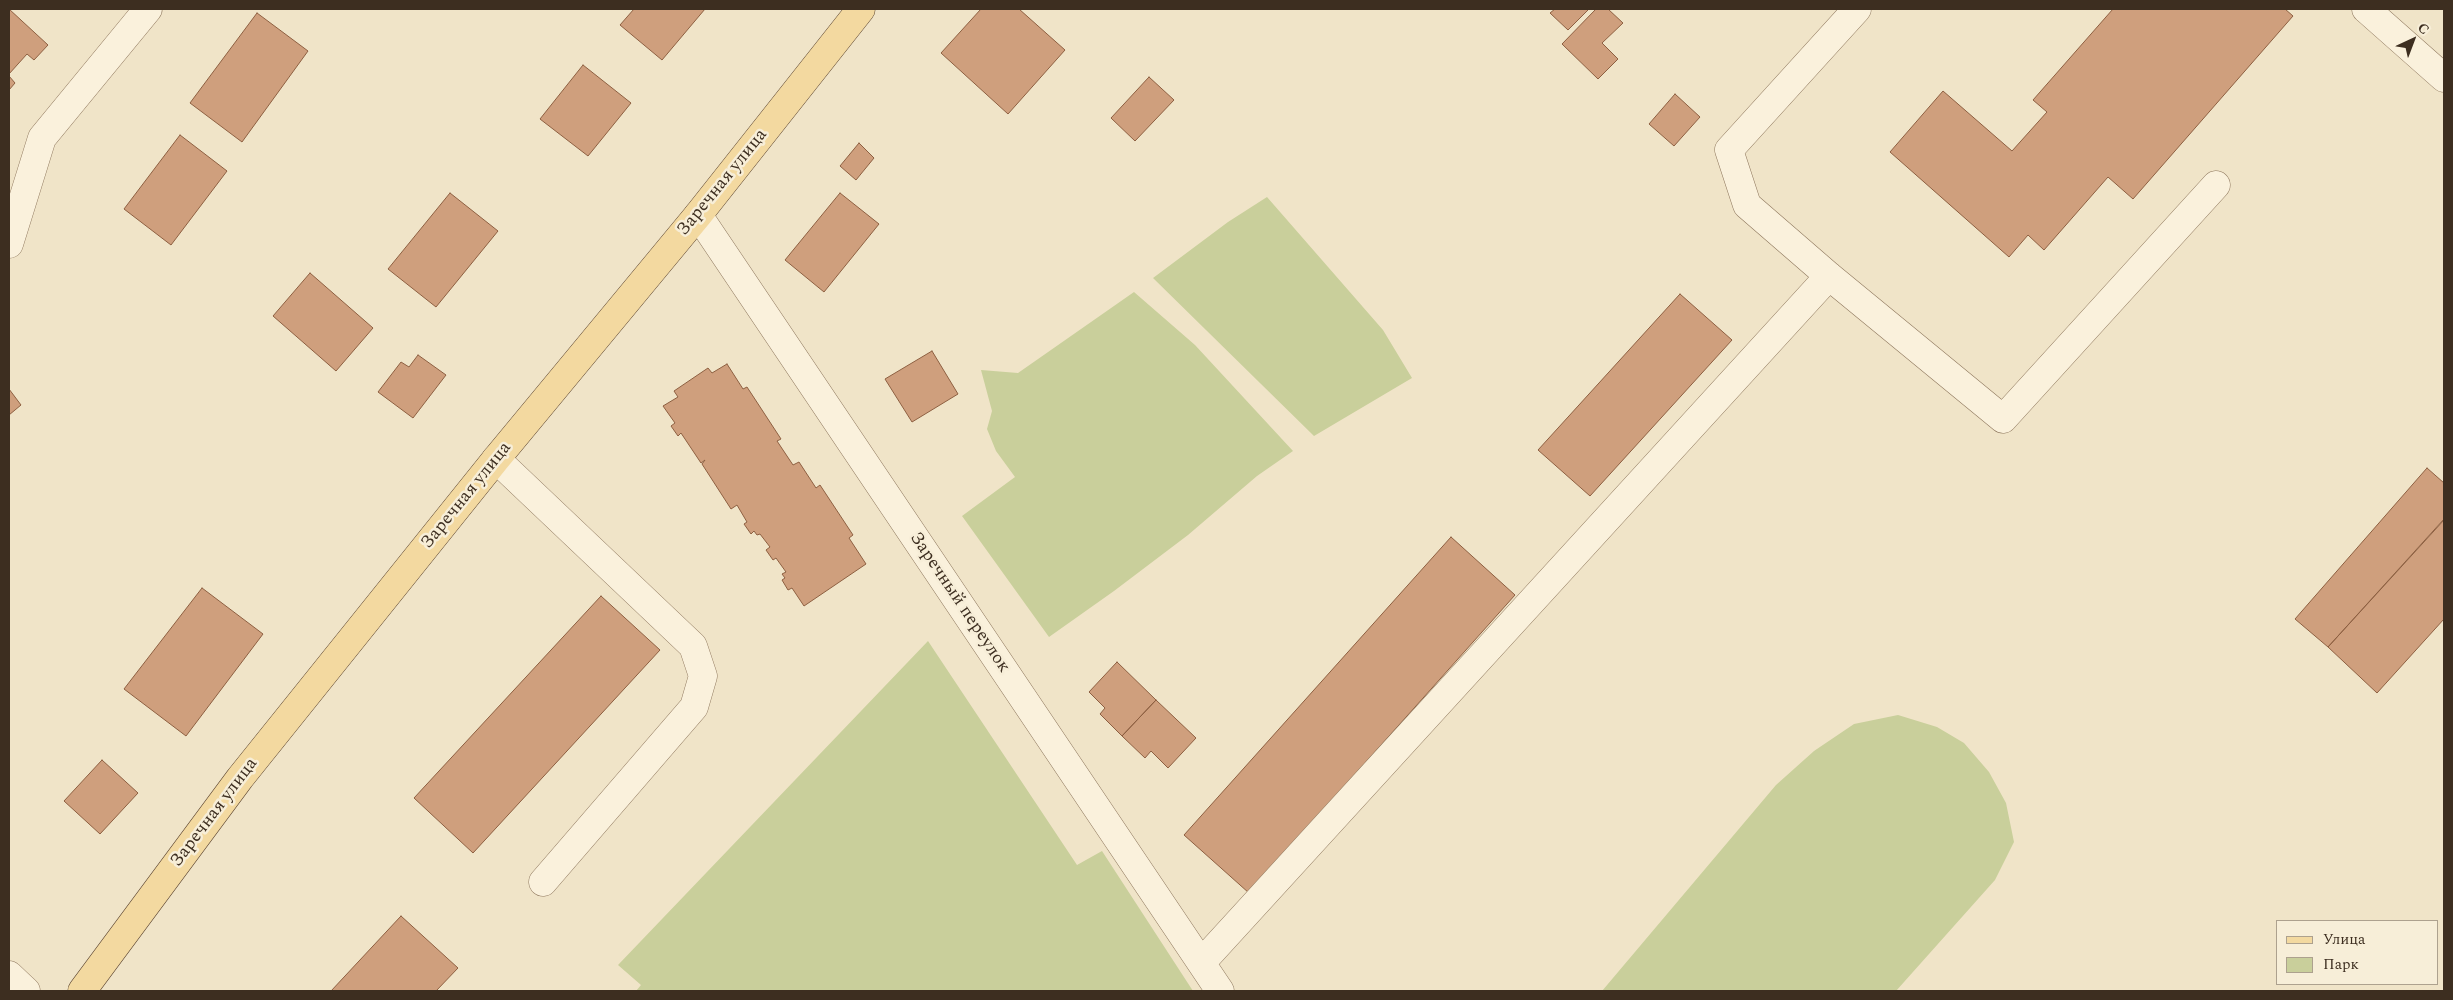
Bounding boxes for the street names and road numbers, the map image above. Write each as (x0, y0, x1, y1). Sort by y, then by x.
street label: Заречная улица (673, 125, 773, 241)
street label: Заречная улица (417, 438, 517, 554)
street label: Заречный переулок (904, 529, 1014, 677)
street label: Заречная улица (167, 754, 263, 872)

